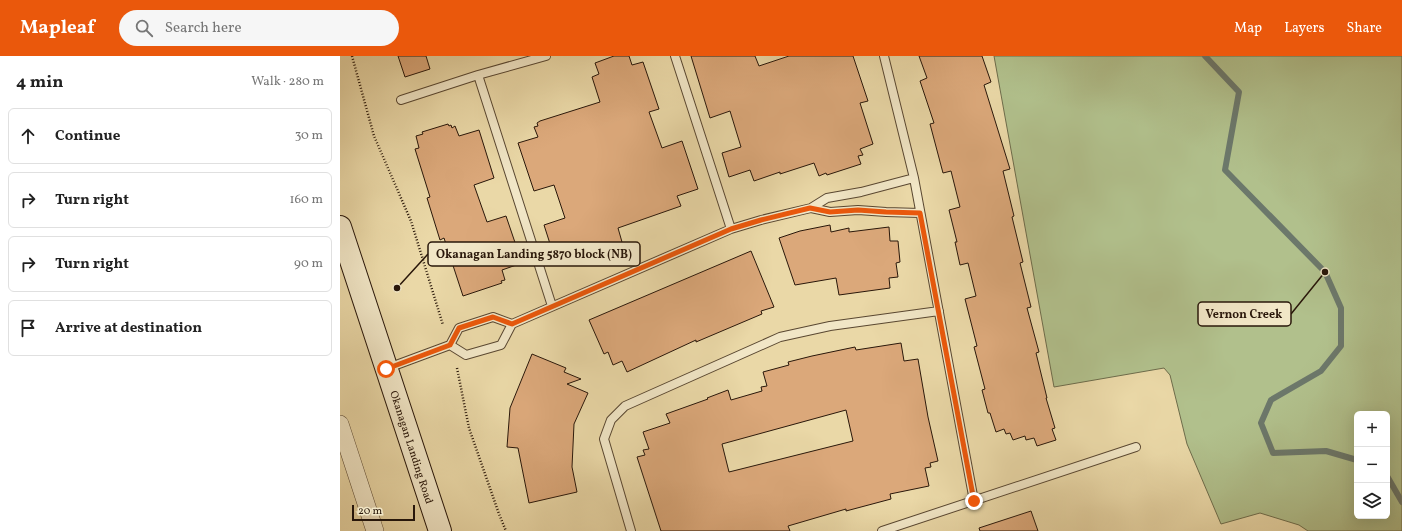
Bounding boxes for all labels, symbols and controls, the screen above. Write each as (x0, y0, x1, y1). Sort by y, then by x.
search box (119, 10, 399, 46)
text: Mapleaf (20, 15, 95, 41)
icon: search (133, 17, 155, 39)
text: Search here (165, 18, 242, 39)
text: Map (1234, 19, 1262, 38)
text: Layers (1284, 19, 1324, 38)
text: Share (1346, 19, 1382, 38)
text: 4 min (16, 71, 63, 94)
text: Walk · 280 m (251, 73, 324, 91)
icon: ahead (17, 125, 39, 147)
text: Continue (55, 126, 120, 147)
text: 30 m (295, 127, 323, 145)
icon: right (17, 189, 39, 211)
text: Turn right (55, 190, 129, 211)
text: 160 m (289, 191, 323, 209)
callout: Okanagan Landing 5870 block (NB) (428, 242, 640, 266)
text: Okanagan Landing 5870 block (NB) (436, 247, 632, 263)
icon: right (17, 253, 39, 275)
text: Turn right (55, 254, 129, 275)
text: 90 m (294, 255, 323, 273)
callout: Vernon Creek (1198, 302, 1291, 326)
text: Vernon Creek (1206, 307, 1283, 323)
icon: arrive (17, 317, 39, 339)
text: Arrive at destination (55, 318, 202, 339)
route start (377, 360, 395, 378)
street label: Okanagan Landing Road (385, 389, 436, 506)
map controls (1354, 411, 1390, 519)
button: + (1354, 411, 1390, 447)
button: − (1354, 447, 1390, 483)
button: layers (1354, 483, 1390, 519)
route end (965, 492, 983, 510)
scale bar (352, 503, 415, 522)
text: 20 m (358, 504, 382, 519)

